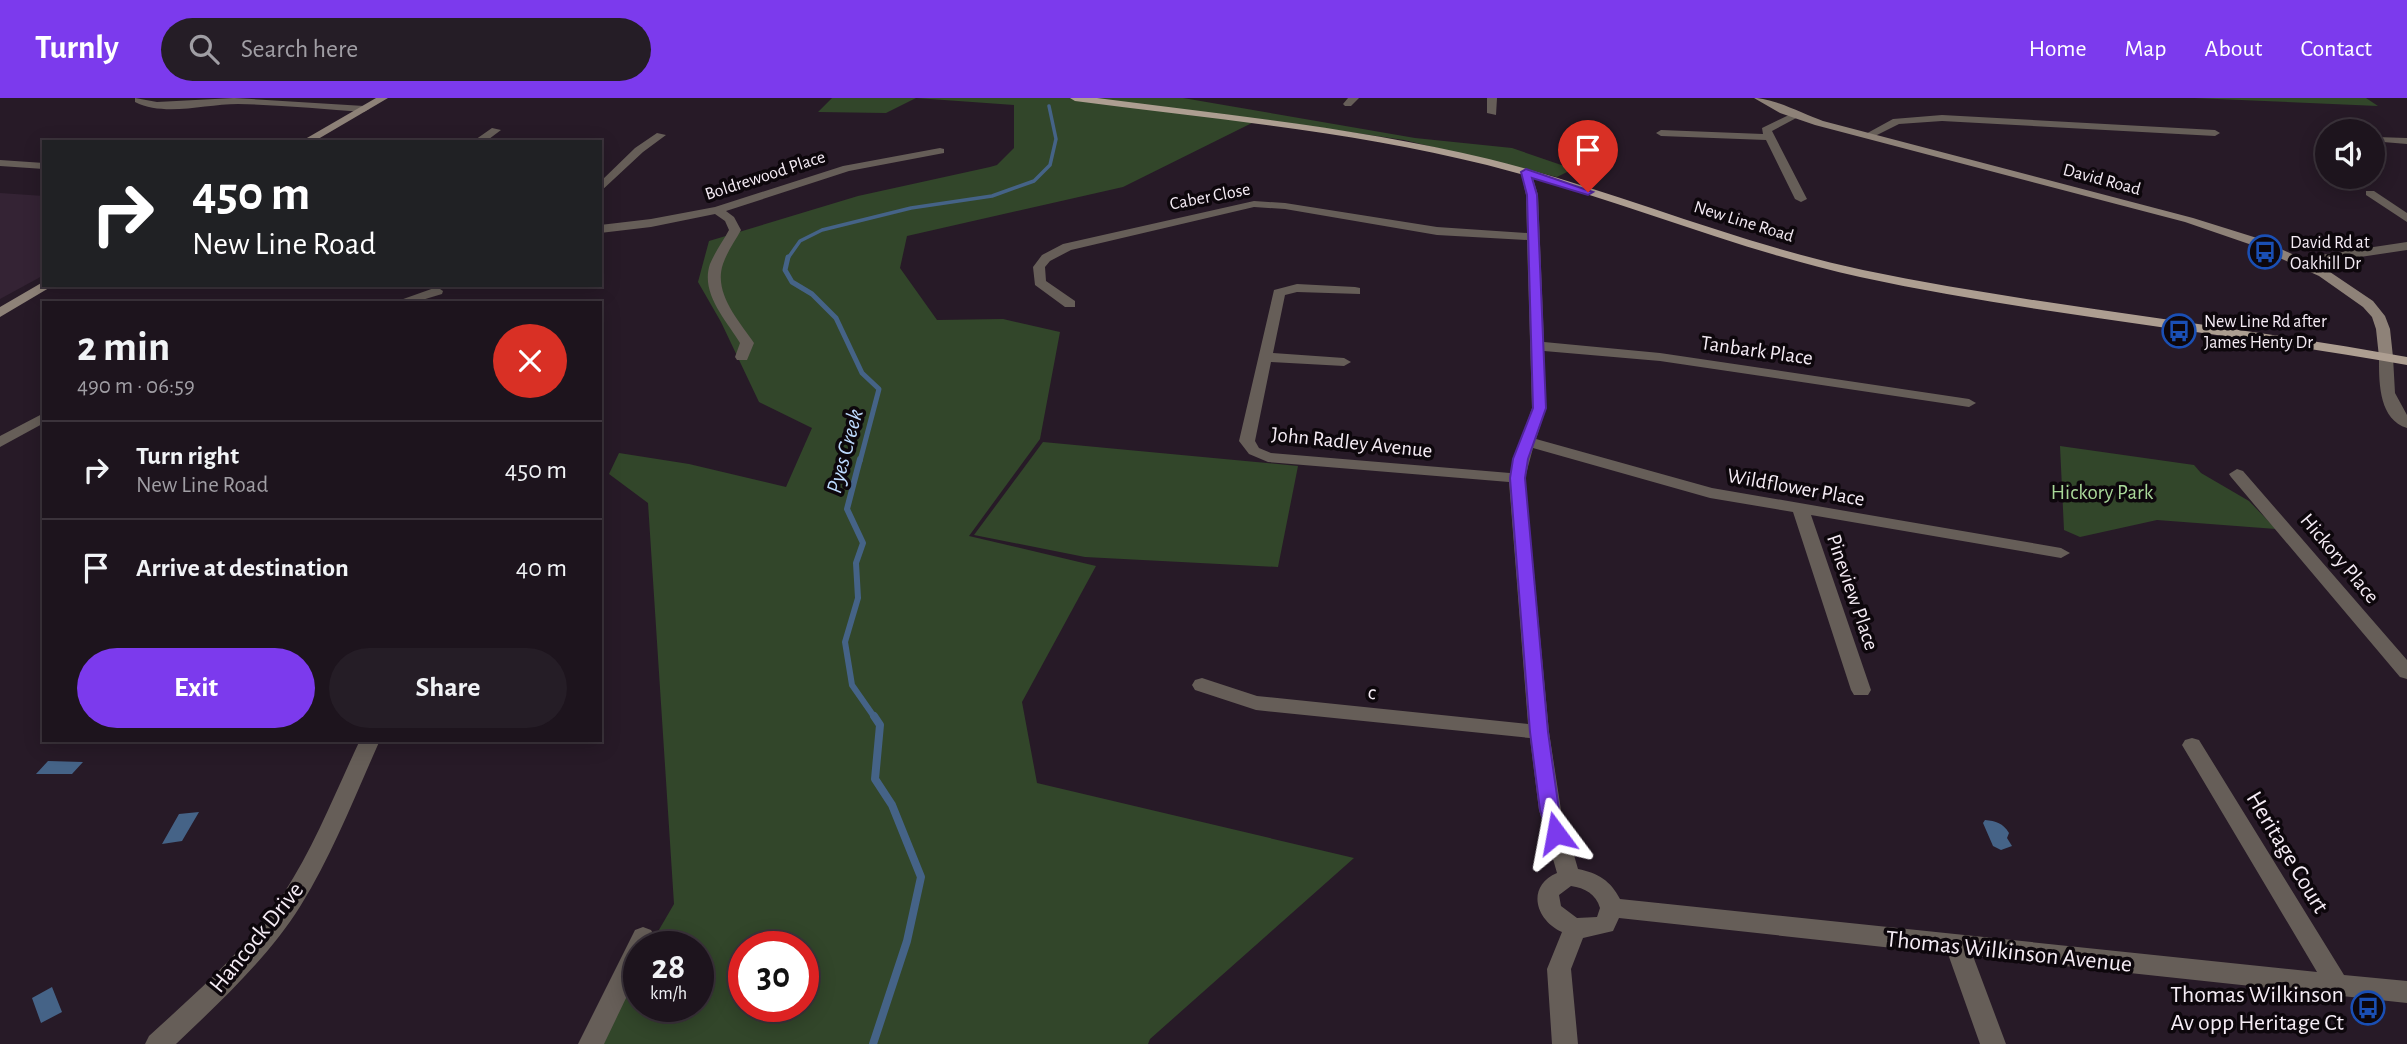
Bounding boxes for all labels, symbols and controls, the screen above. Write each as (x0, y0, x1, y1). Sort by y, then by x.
search box (161, 18, 651, 81)
icon: search (185, 30, 223, 68)
text: Turnly (35, 32, 119, 65)
text: Search here (241, 36, 358, 62)
text: Home (2029, 37, 2087, 61)
text: Map (2125, 37, 2167, 61)
text: About (2205, 37, 2262, 61)
text: Contact (2300, 37, 2372, 61)
map controls (2315, 119, 2385, 189)
button: sound (2315, 119, 2385, 189)
pin (1558, 120, 1618, 192)
icon: arrive (1569, 131, 1607, 169)
street label: Boldrewood Place (703, 148, 828, 204)
street label: David Road (2061, 161, 2143, 199)
icon: right (77, 168, 168, 259)
text: 450 m (192, 170, 310, 219)
street label: Caber Close (1168, 180, 1252, 214)
street label: New Line Road (1692, 198, 1796, 246)
text: New Line Road (192, 228, 376, 260)
bus stop icon: David Rd at Oakhill Dr (2246, 233, 2284, 271)
place label: David Rd at Oakhill Dr (2290, 234, 2370, 273)
bus stop icon: New Line Rd after James Henty Dr (2160, 312, 2198, 350)
place label: New Line Rd after James Henty Dr (2204, 313, 2327, 352)
button: close (493, 324, 567, 398)
text: 2 min (77, 326, 170, 368)
street label: Tanbark Place (1700, 332, 1814, 369)
text: 490 m · 06:59 (77, 375, 195, 398)
water label: Pyes Creek (823, 406, 868, 496)
street label: John Radley Avenue (1270, 424, 1433, 461)
text: Turn right (136, 443, 239, 469)
icon: right (77, 451, 115, 489)
text: 450 m (505, 457, 567, 483)
street label: Wildflower Place (1726, 465, 1866, 510)
text: New Line Road (136, 474, 268, 497)
park label: Hickory Park (2051, 482, 2154, 503)
street label: Hickory Place (2296, 509, 2383, 607)
street label: Pineview Place (1823, 531, 1882, 653)
icon: arrive (77, 549, 115, 587)
text: Arrive at destination (136, 555, 349, 581)
text: 40 m (516, 555, 567, 581)
button: Exit (77, 648, 315, 728)
button: Share (329, 648, 567, 728)
street label: c (1367, 682, 1377, 703)
street label: Heritage Court (2242, 788, 2333, 918)
position arrow (1519, 796, 1593, 870)
street label: Hancock Drive (205, 878, 308, 997)
street label: Thomas Wilkinson Avenue (1884, 927, 2133, 977)
speed limit sign: 30 (728, 931, 819, 1022)
text: 28 (652, 950, 685, 985)
place label: Thomas Wilkinson Av opp Heritage Ct (2170, 983, 2344, 1035)
text: km/h (650, 985, 687, 1003)
bus stop icon: Thomas Wilkinson Av opp Heritage Ct (2349, 989, 2387, 1027)

